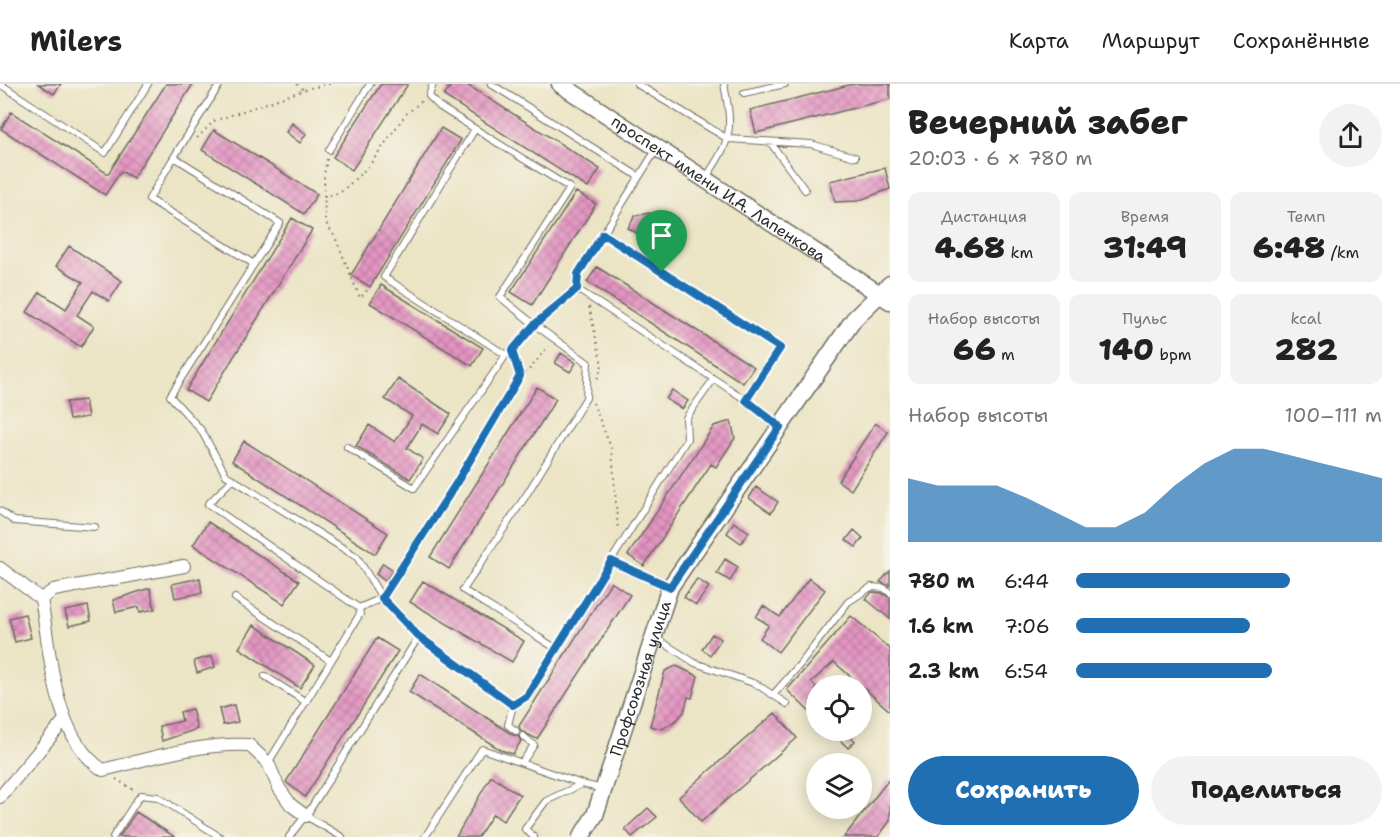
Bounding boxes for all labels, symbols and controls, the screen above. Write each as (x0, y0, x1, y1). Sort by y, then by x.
text: Milers (30, 22, 122, 60)
text: Карта (1009, 27, 1069, 55)
text: Маршрут (1102, 27, 1200, 55)
text: Сохранённые (1233, 27, 1370, 55)
text: Вечерний забег (908, 100, 1188, 145)
button: share (1319, 104, 1382, 167)
street label: проспект имени И.А. Лапенкова (607, 110, 830, 267)
text: 20:03 · 6 × 780 m (908, 145, 1093, 171)
text: Дистанция (941, 206, 1027, 227)
text: Время (1121, 206, 1169, 227)
text: Темп (1287, 206, 1325, 227)
pin (636, 210, 687, 272)
icon: arrive (645, 219, 678, 252)
text: 4.68 (935, 227, 1005, 268)
text: 31:49 (1103, 227, 1187, 268)
text: 6:48 (1253, 227, 1325, 268)
text: km (1005, 242, 1033, 263)
text: /km (1325, 242, 1359, 263)
text: Набор высоты (928, 308, 1040, 329)
text: Пульс (1123, 308, 1167, 329)
text: kcal (1290, 308, 1322, 329)
text: 66 (953, 329, 996, 370)
text: 140 (1098, 329, 1154, 370)
text: 282 (1275, 329, 1337, 370)
text: m (996, 344, 1015, 365)
text: bpm (1154, 344, 1192, 365)
text: Набор высоты (908, 402, 1048, 428)
text: 100–111 m (1285, 402, 1382, 428)
text: 780 m (908, 568, 975, 594)
text: 6:44 (1004, 568, 1049, 594)
street label: Профсоюзная улица (605, 598, 675, 759)
text: 1.6 km (908, 613, 974, 639)
text: 7:06 (1004, 613, 1050, 639)
text: 2.3 km (908, 658, 979, 684)
text: 6:54 (1004, 658, 1048, 684)
map controls (806, 675, 872, 819)
button: locate (806, 675, 872, 741)
button: layers (806, 753, 872, 819)
button: Сохранить (908, 756, 1139, 825)
button: Поделиться (1151, 756, 1382, 825)

